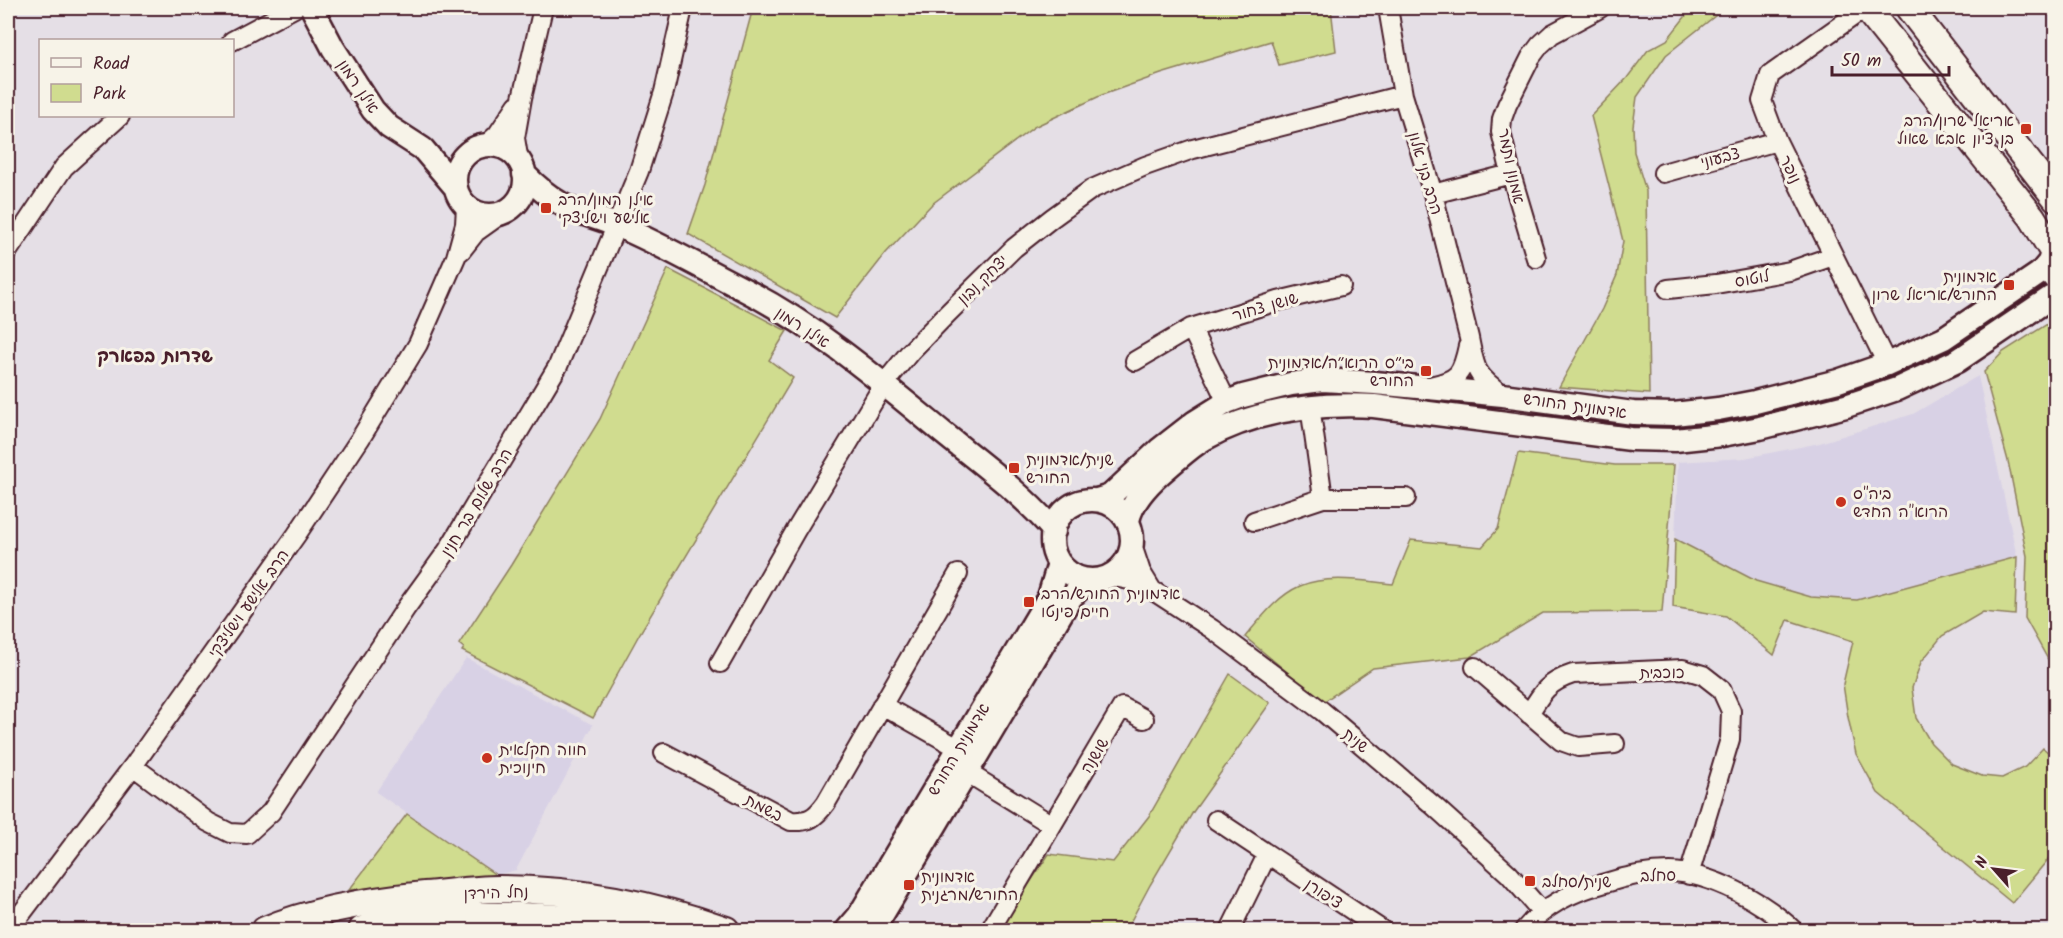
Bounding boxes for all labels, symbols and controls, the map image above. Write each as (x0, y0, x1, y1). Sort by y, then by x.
legend (39, 39, 234, 117)
scale bar (1832, 39, 1949, 77)
text: 50 m (1841, 47, 1881, 76)
text: Road (93, 50, 130, 79)
street label: אילן רמון (330, 55, 385, 119)
text: Park (93, 80, 126, 109)
place label: אריאל שרון/הרב בן ציון אבא שאול (1897, 109, 2014, 152)
marker: אריאל שרון/הרב בן ציון אבא שאול (2019, 122, 2033, 136)
street label: אמנון ותמר (1490, 126, 1531, 206)
street label: הרב בני אלון (1401, 129, 1448, 218)
street label: צבעוני (1698, 141, 1743, 176)
street label: נופר (1772, 151, 1807, 188)
place label: אילן רמון/הרב אלישע וישליצקי (558, 188, 653, 231)
marker: אילן רמון/הרב אלישע וישליצקי (539, 201, 553, 215)
street label: יצחק נבון (952, 249, 1014, 311)
street label: לוטוס (1733, 264, 1772, 295)
place label: אדמונית החורש/אריאל שרון (1872, 265, 1997, 308)
marker: אדמונית החורש/אריאל שרון (2002, 278, 2016, 292)
street label: שושן צחור (1229, 286, 1302, 329)
street label: אילן רמון (770, 301, 834, 355)
district label: שדרות בפארק (97, 343, 213, 372)
place label: בי״ס הרוא״ה/אדמונית החורש (1268, 351, 1414, 394)
marker: בי״ס הרוא״ה/אדמונית החורש (1419, 364, 1433, 378)
street label: אדמונית החורש (1521, 387, 1628, 426)
street label: הרב שלום בר חנין (435, 444, 520, 562)
place label: שנית/אדמונית החורש (1026, 448, 1114, 491)
marker: שנית/אדמונית החורש (1007, 461, 1021, 475)
place label: ביה"ס הרוא"ה החדש (1853, 482, 1948, 525)
marker: ביה"ס הרוא"ה החדש (1834, 495, 1848, 509)
street label: הרב אלישע וישליצקי (202, 544, 296, 663)
place label: אדמונית החורש/הרב חיים פינטו (1041, 582, 1180, 625)
marker: אדמונית החורש/הרב חיים פינטו (1022, 595, 1036, 609)
street label: כוכבית (1638, 661, 1685, 686)
street label: אדמונית החורש (922, 699, 997, 801)
street label: שנית (1336, 723, 1374, 760)
street label: שושנה (1075, 733, 1116, 779)
place label: חווה חקלאית חינוכית (498, 738, 587, 781)
marker: חווה חקלאית חינוכית (480, 751, 494, 765)
street label: בשמת (739, 787, 787, 829)
north arrow (1964, 839, 2024, 899)
text: N (1969, 852, 1995, 873)
street label: סחלב (1640, 863, 1676, 890)
place label: אדמונית החורש/מרגנית (921, 865, 1018, 908)
place label: שנית/סחלב (1542, 870, 1611, 895)
street label: ציפורן (1299, 873, 1347, 916)
marker: שנית/סחלב (1523, 874, 1537, 888)
marker: אדמונית החורש/מרגנית (902, 878, 916, 892)
street label: נחל הירדן (463, 880, 529, 907)

